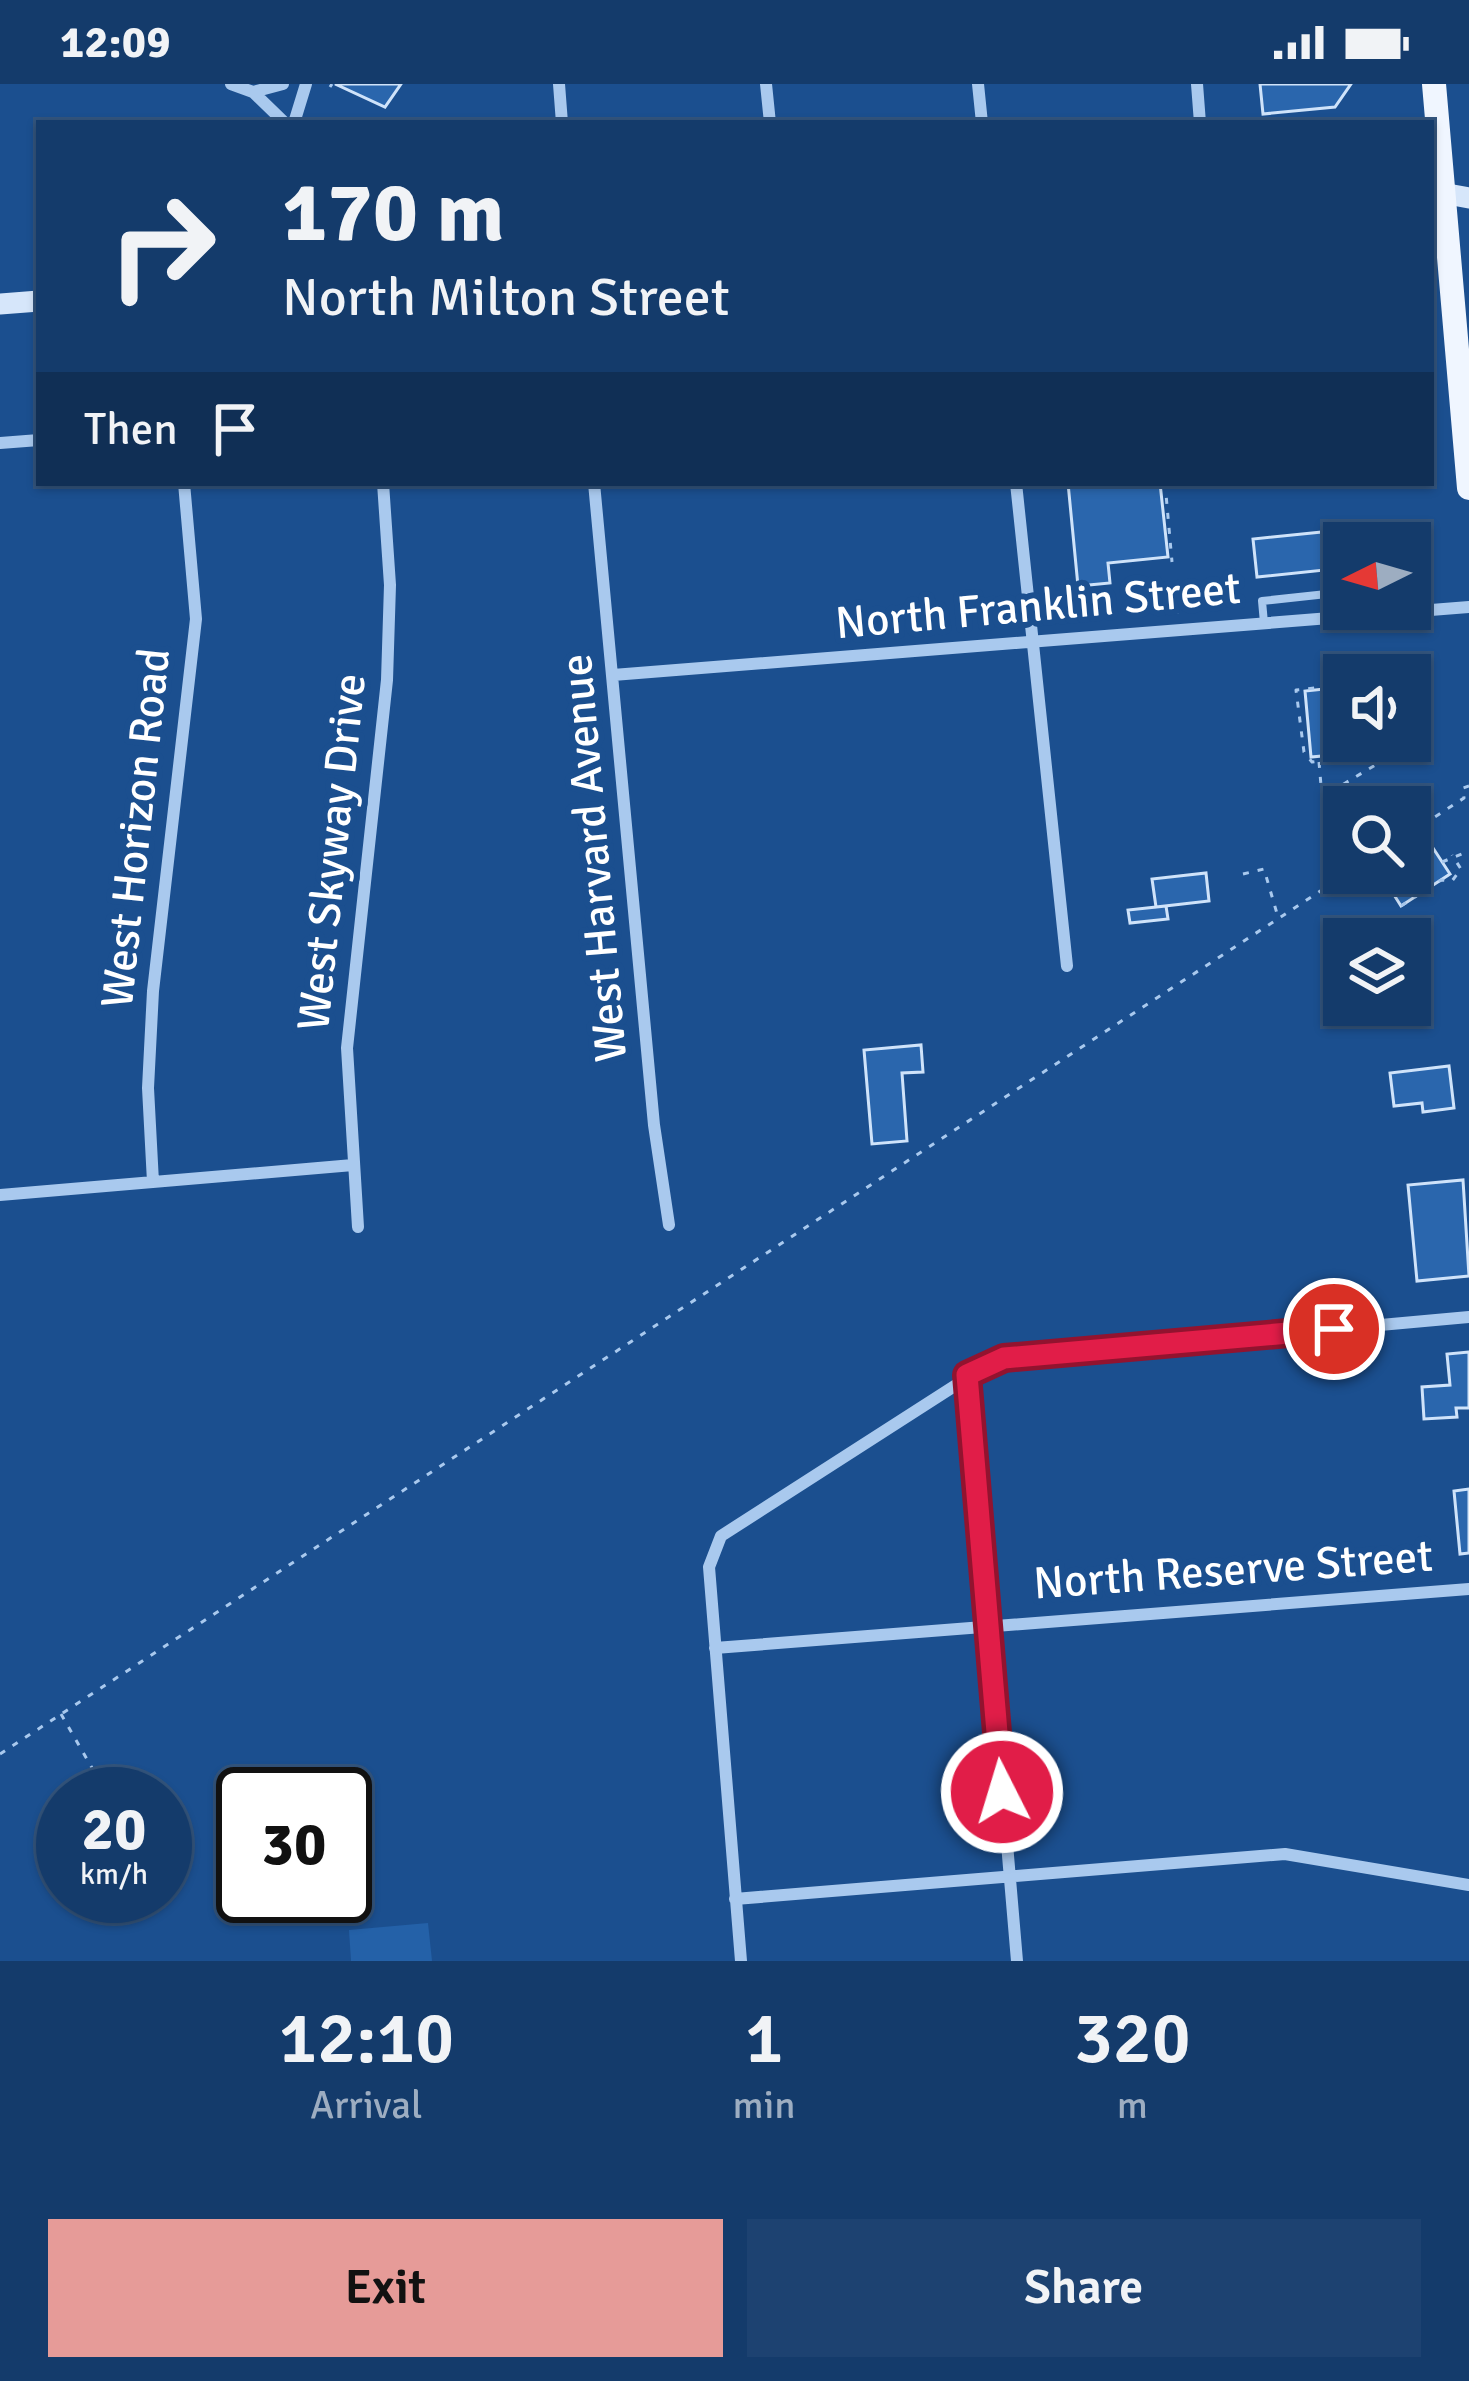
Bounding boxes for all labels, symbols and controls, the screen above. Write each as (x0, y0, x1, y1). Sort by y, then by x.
text: 12:09 (60, 15, 170, 70)
text: 170 m (282, 161, 504, 265)
icon: right (84, 168, 240, 324)
text: North Milton Street (282, 264, 730, 331)
icon: arrive (202, 396, 268, 462)
text: Then (84, 402, 178, 457)
north arrow (1323, 522, 1431, 630)
map controls (1323, 522, 1431, 1026)
street label: North Franklin Street (833, 561, 1243, 651)
street label: West Horizon Road (90, 645, 182, 1011)
street label: West Harvard Avenue (549, 652, 639, 1064)
button: sound (1323, 654, 1431, 762)
street label: West Skyway Drive (286, 671, 378, 1033)
button: search (1323, 786, 1431, 894)
button: layers (1323, 918, 1431, 1026)
pin (1283, 1278, 1385, 1380)
icon: arrive (1301, 1296, 1367, 1362)
street label: North Reserve Street (1031, 1529, 1435, 1611)
position arrow (939, 1729, 1065, 1855)
speed limit sign: 30 (216, 1767, 372, 1923)
text: 20 (82, 1793, 146, 1867)
text: km/h (80, 1856, 148, 1893)
text: 12:10 (278, 1994, 454, 2083)
text: 1 (745, 1994, 784, 2083)
text: 320 (1074, 1994, 1191, 2083)
text: Arrival (310, 2081, 422, 2129)
text: min (733, 2081, 796, 2129)
text: m (1117, 2081, 1148, 2129)
button: Exit (48, 2219, 723, 2357)
button: Share (747, 2219, 1421, 2357)

